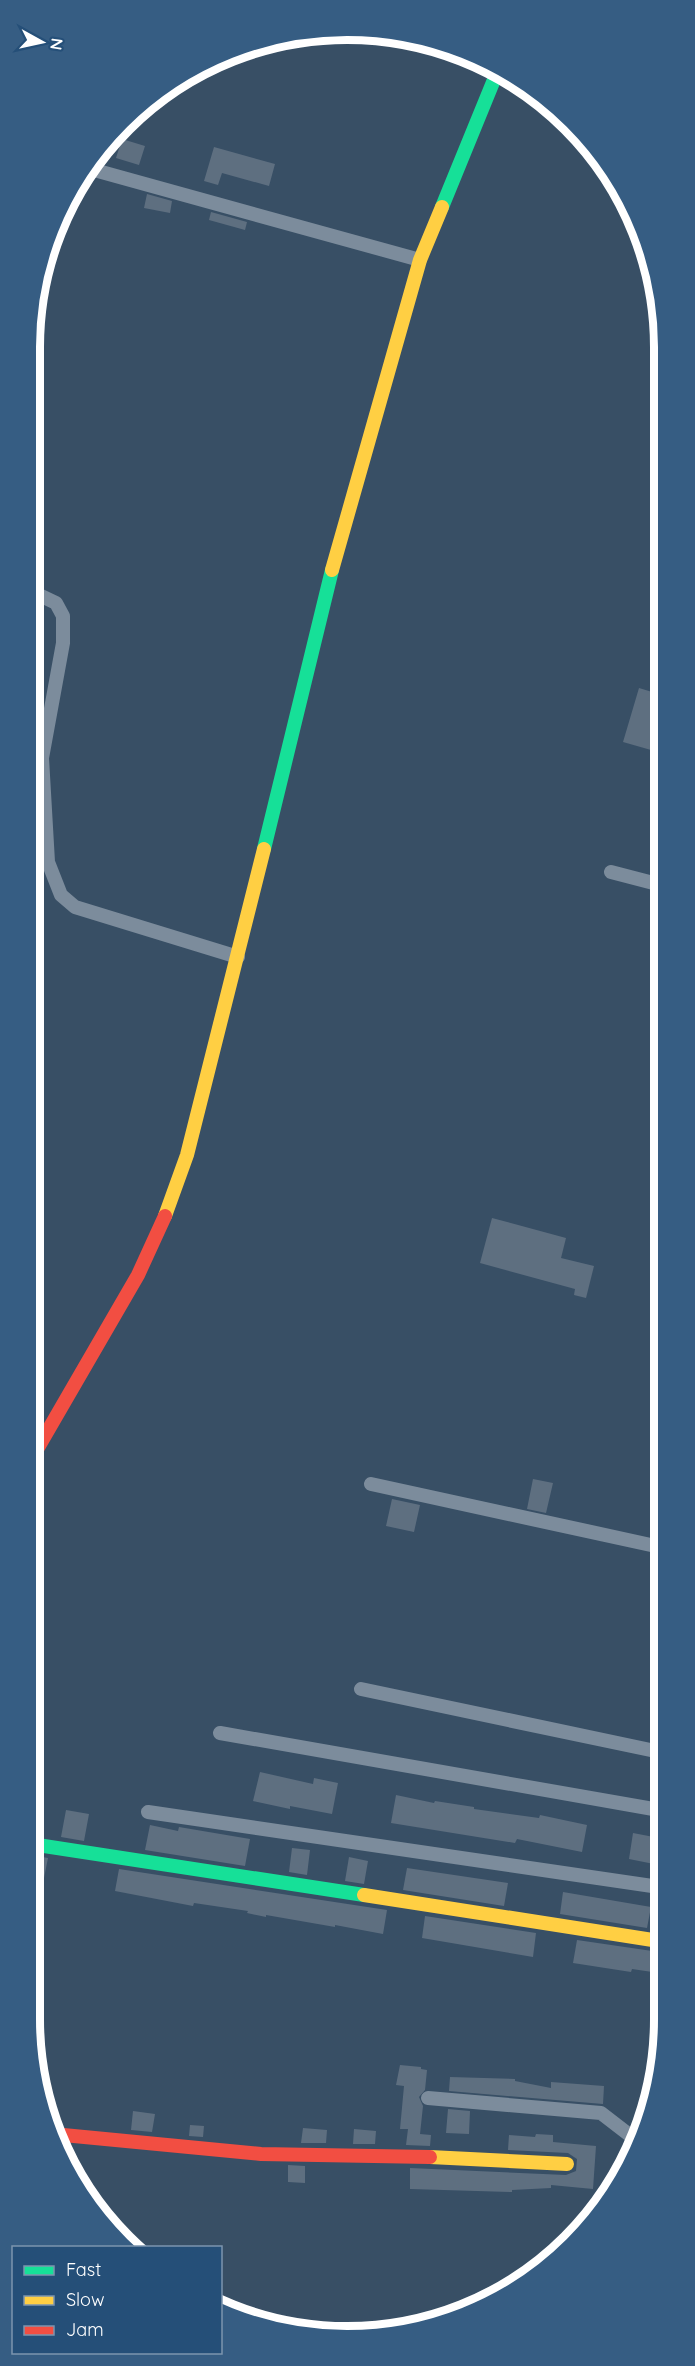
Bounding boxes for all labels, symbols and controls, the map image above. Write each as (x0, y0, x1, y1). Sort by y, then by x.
north arrow (12, 12, 72, 72)
text: N (46, 37, 68, 51)
legend (12, 2246, 222, 2354)
text: Fast (66, 2258, 101, 2281)
text: Slow (66, 2288, 104, 2311)
text: Jam (66, 2318, 104, 2341)

